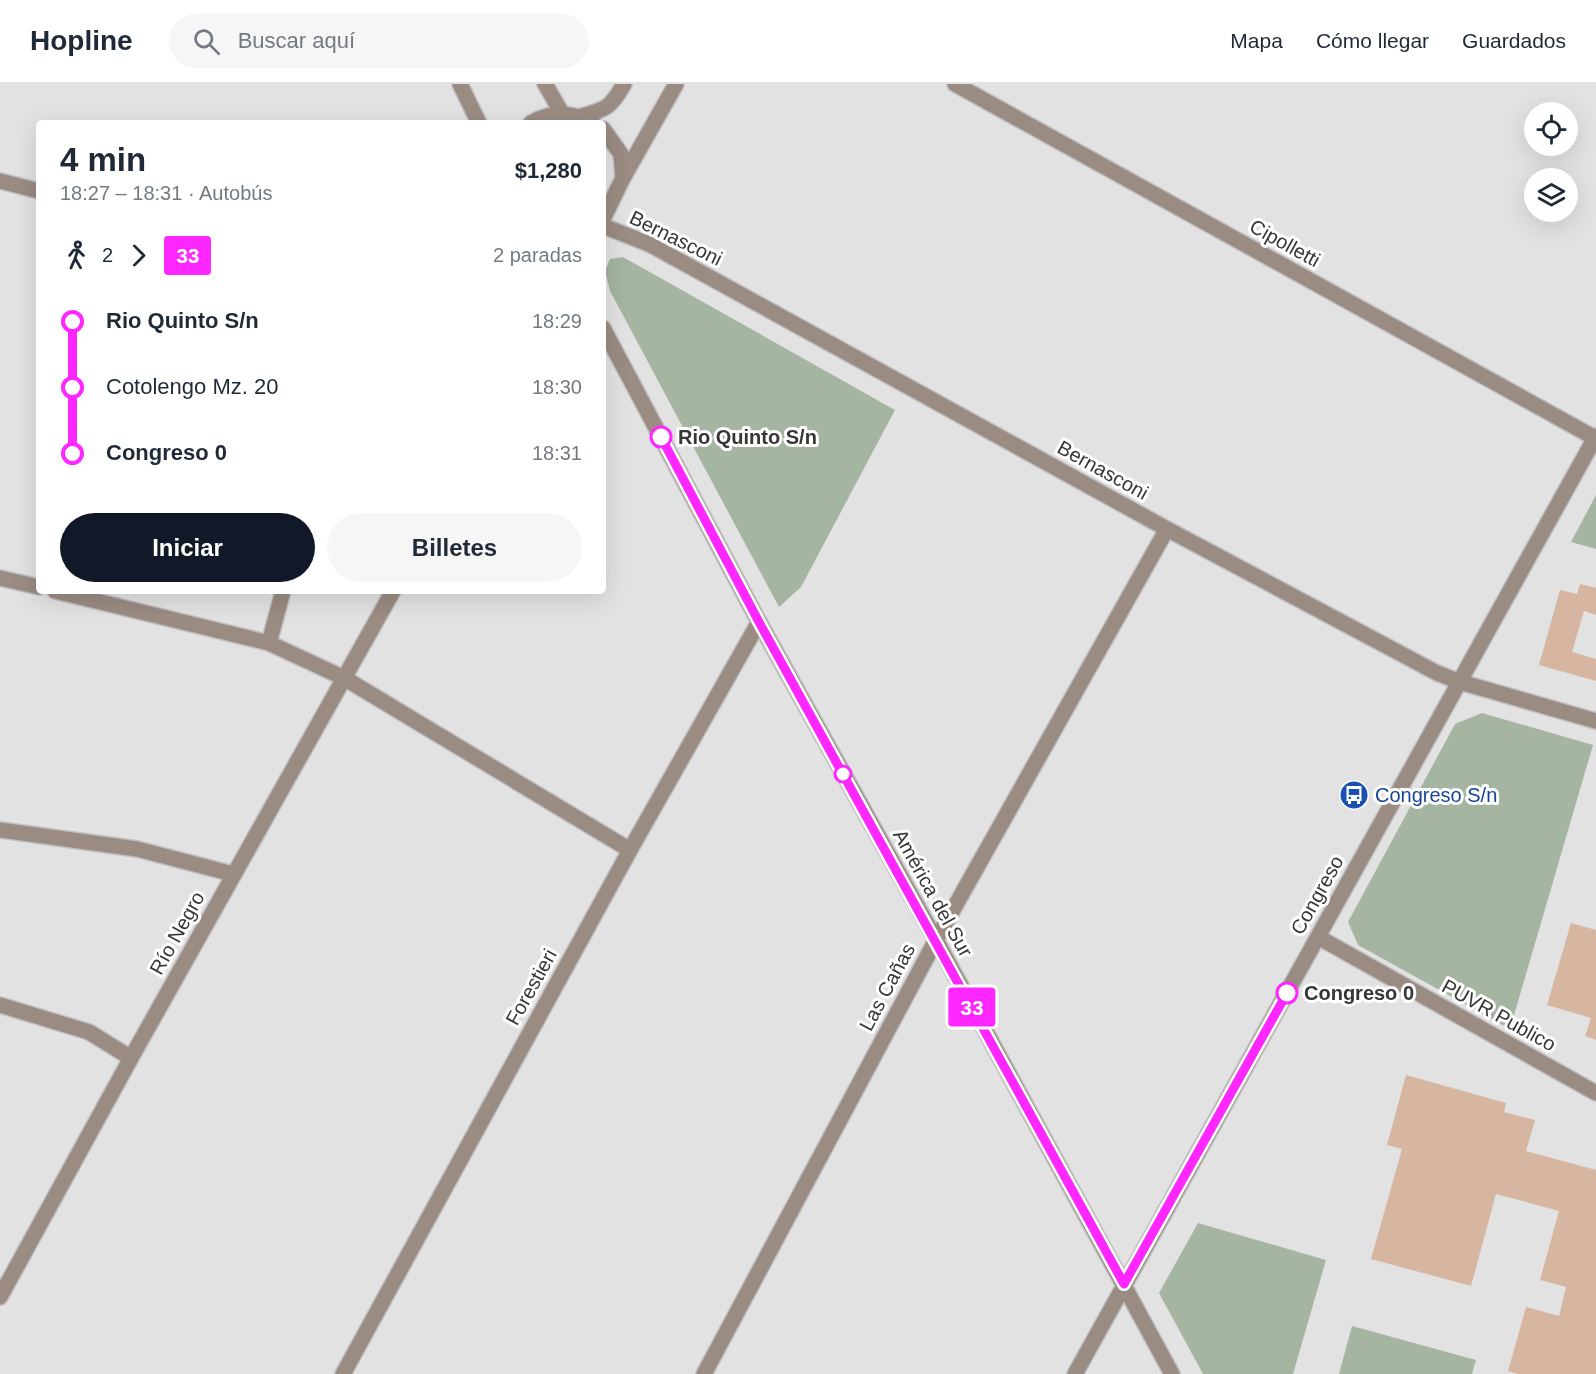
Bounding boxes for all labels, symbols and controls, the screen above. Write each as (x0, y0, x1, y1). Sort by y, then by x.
search box (169, 14, 589, 68)
text: Hopline (30, 25, 133, 56)
icon: search (190, 25, 223, 58)
text: Buscar aquí (238, 28, 355, 53)
text: Mapa (1230, 29, 1283, 52)
text: Cómo llegar (1316, 29, 1429, 52)
text: Guardados (1462, 29, 1566, 52)
map controls (1524, 102, 1578, 222)
button: locate (1524, 102, 1578, 156)
text: 4 min (60, 141, 146, 178)
text: $1,280 (515, 158, 582, 183)
button: layers (1524, 168, 1578, 222)
text: 18:27 – 18:31 · Autobús (60, 182, 272, 204)
street label: Bernasconi (626, 206, 726, 270)
street label: Cipolletti (1246, 215, 1324, 271)
icon: walk (60, 239, 93, 272)
icon: forward (122, 239, 155, 272)
text: 2 (102, 244, 113, 266)
text: 33 (176, 244, 199, 267)
text: 2 paradas (493, 244, 582, 266)
text: Rio Quinto S/n (106, 308, 259, 333)
text: 18:29 (532, 310, 582, 332)
text: Cotolengo Mz. 20 (106, 374, 278, 399)
text: 18:30 (532, 376, 582, 398)
marker: Rio Quinto S/n (650, 426, 672, 448)
place label: Rio Quinto S/n (678, 426, 817, 448)
street label: Bernasconi (1054, 436, 1152, 504)
text: Congreso 0 (106, 440, 227, 465)
text: 18:31 (532, 442, 582, 464)
button: Iniciar (60, 513, 315, 582)
button: Billetes (327, 513, 582, 582)
unlabelled marker (834, 765, 852, 783)
bus stop icon: Congreso S/n (1338, 779, 1370, 811)
place label: Congreso S/n (1375, 784, 1497, 806)
street label: América del Sur (889, 825, 977, 961)
street label: Congreso (1286, 852, 1348, 938)
street label: Río Negro (145, 888, 209, 978)
street label: Las Cañas (855, 940, 919, 1034)
street label: Forestieri (501, 945, 561, 1029)
street label: PUVR Publico (1438, 975, 1560, 1055)
marker: Congreso 0 (1276, 982, 1298, 1004)
place label: Congreso 0 (1304, 982, 1414, 1004)
line badge: 33 (945, 988, 999, 1026)
text: 33 (960, 996, 984, 1019)

